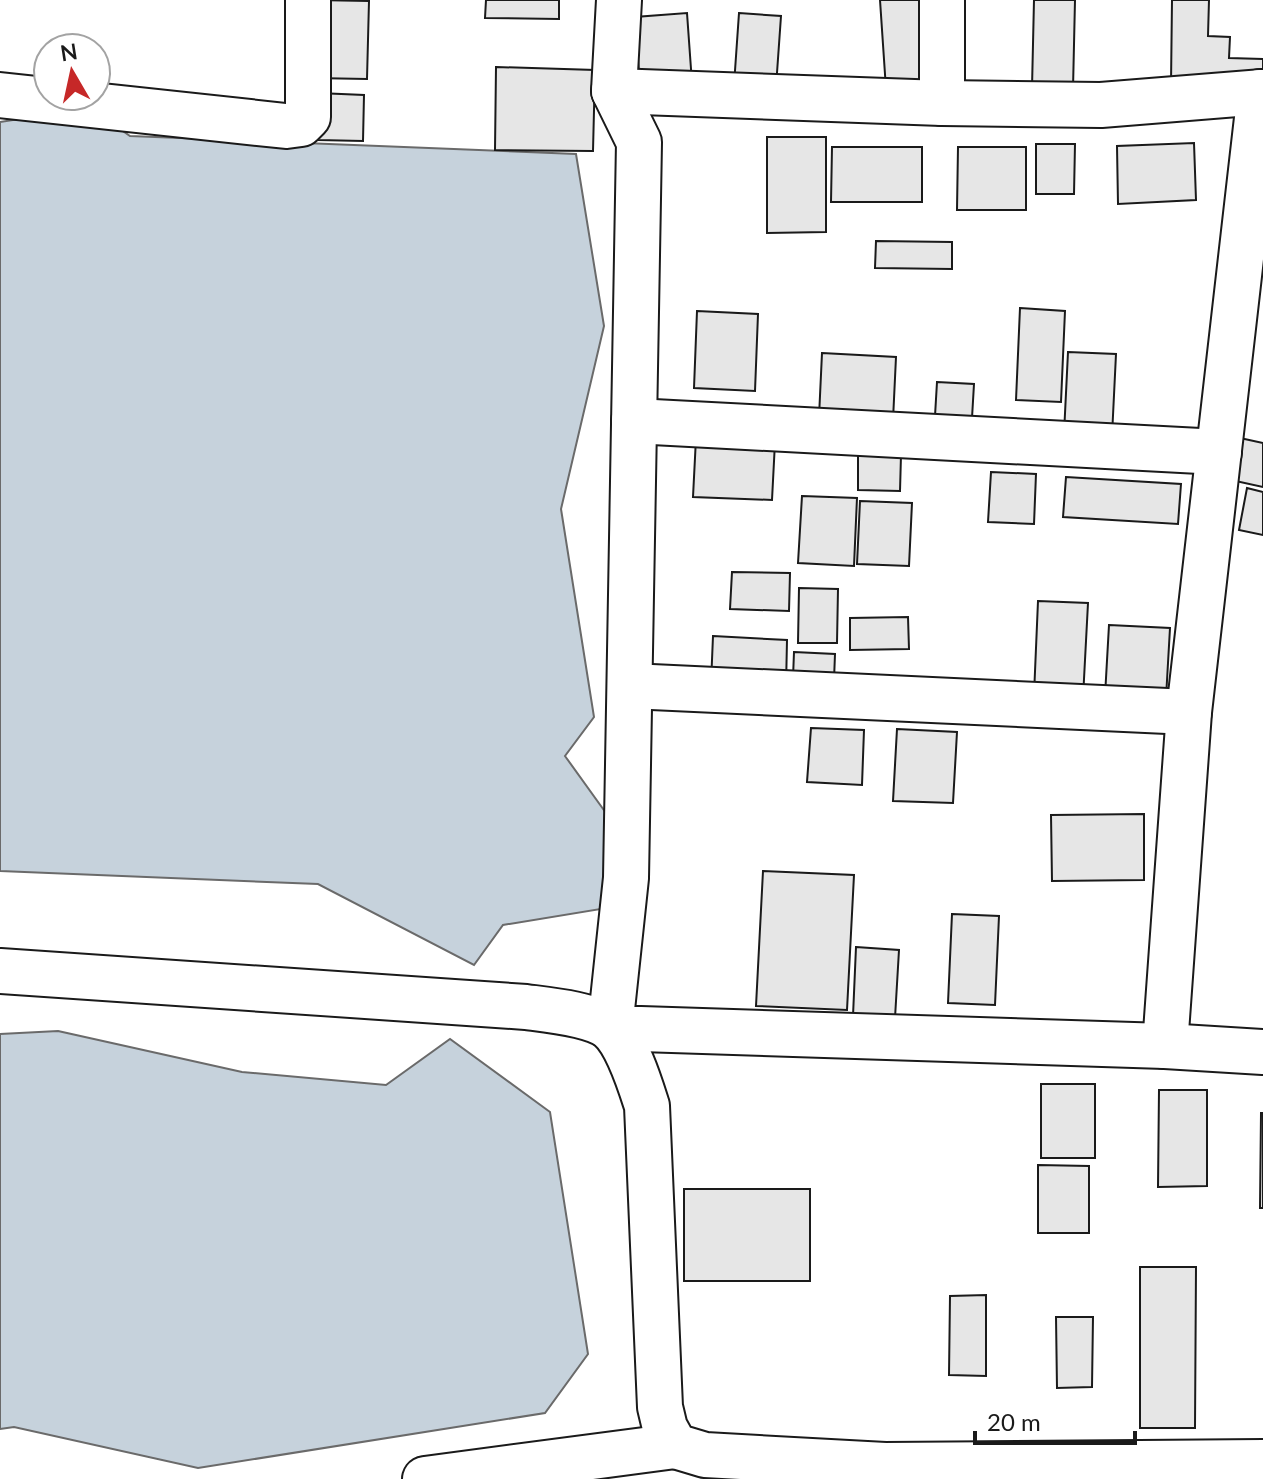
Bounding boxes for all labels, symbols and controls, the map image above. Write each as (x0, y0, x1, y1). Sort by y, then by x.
north arrow (32, 32, 112, 112)
text: N (58, 37, 79, 66)
scale bar (975, 1395, 1135, 1445)
text: 20 m (987, 1407, 1041, 1436)

